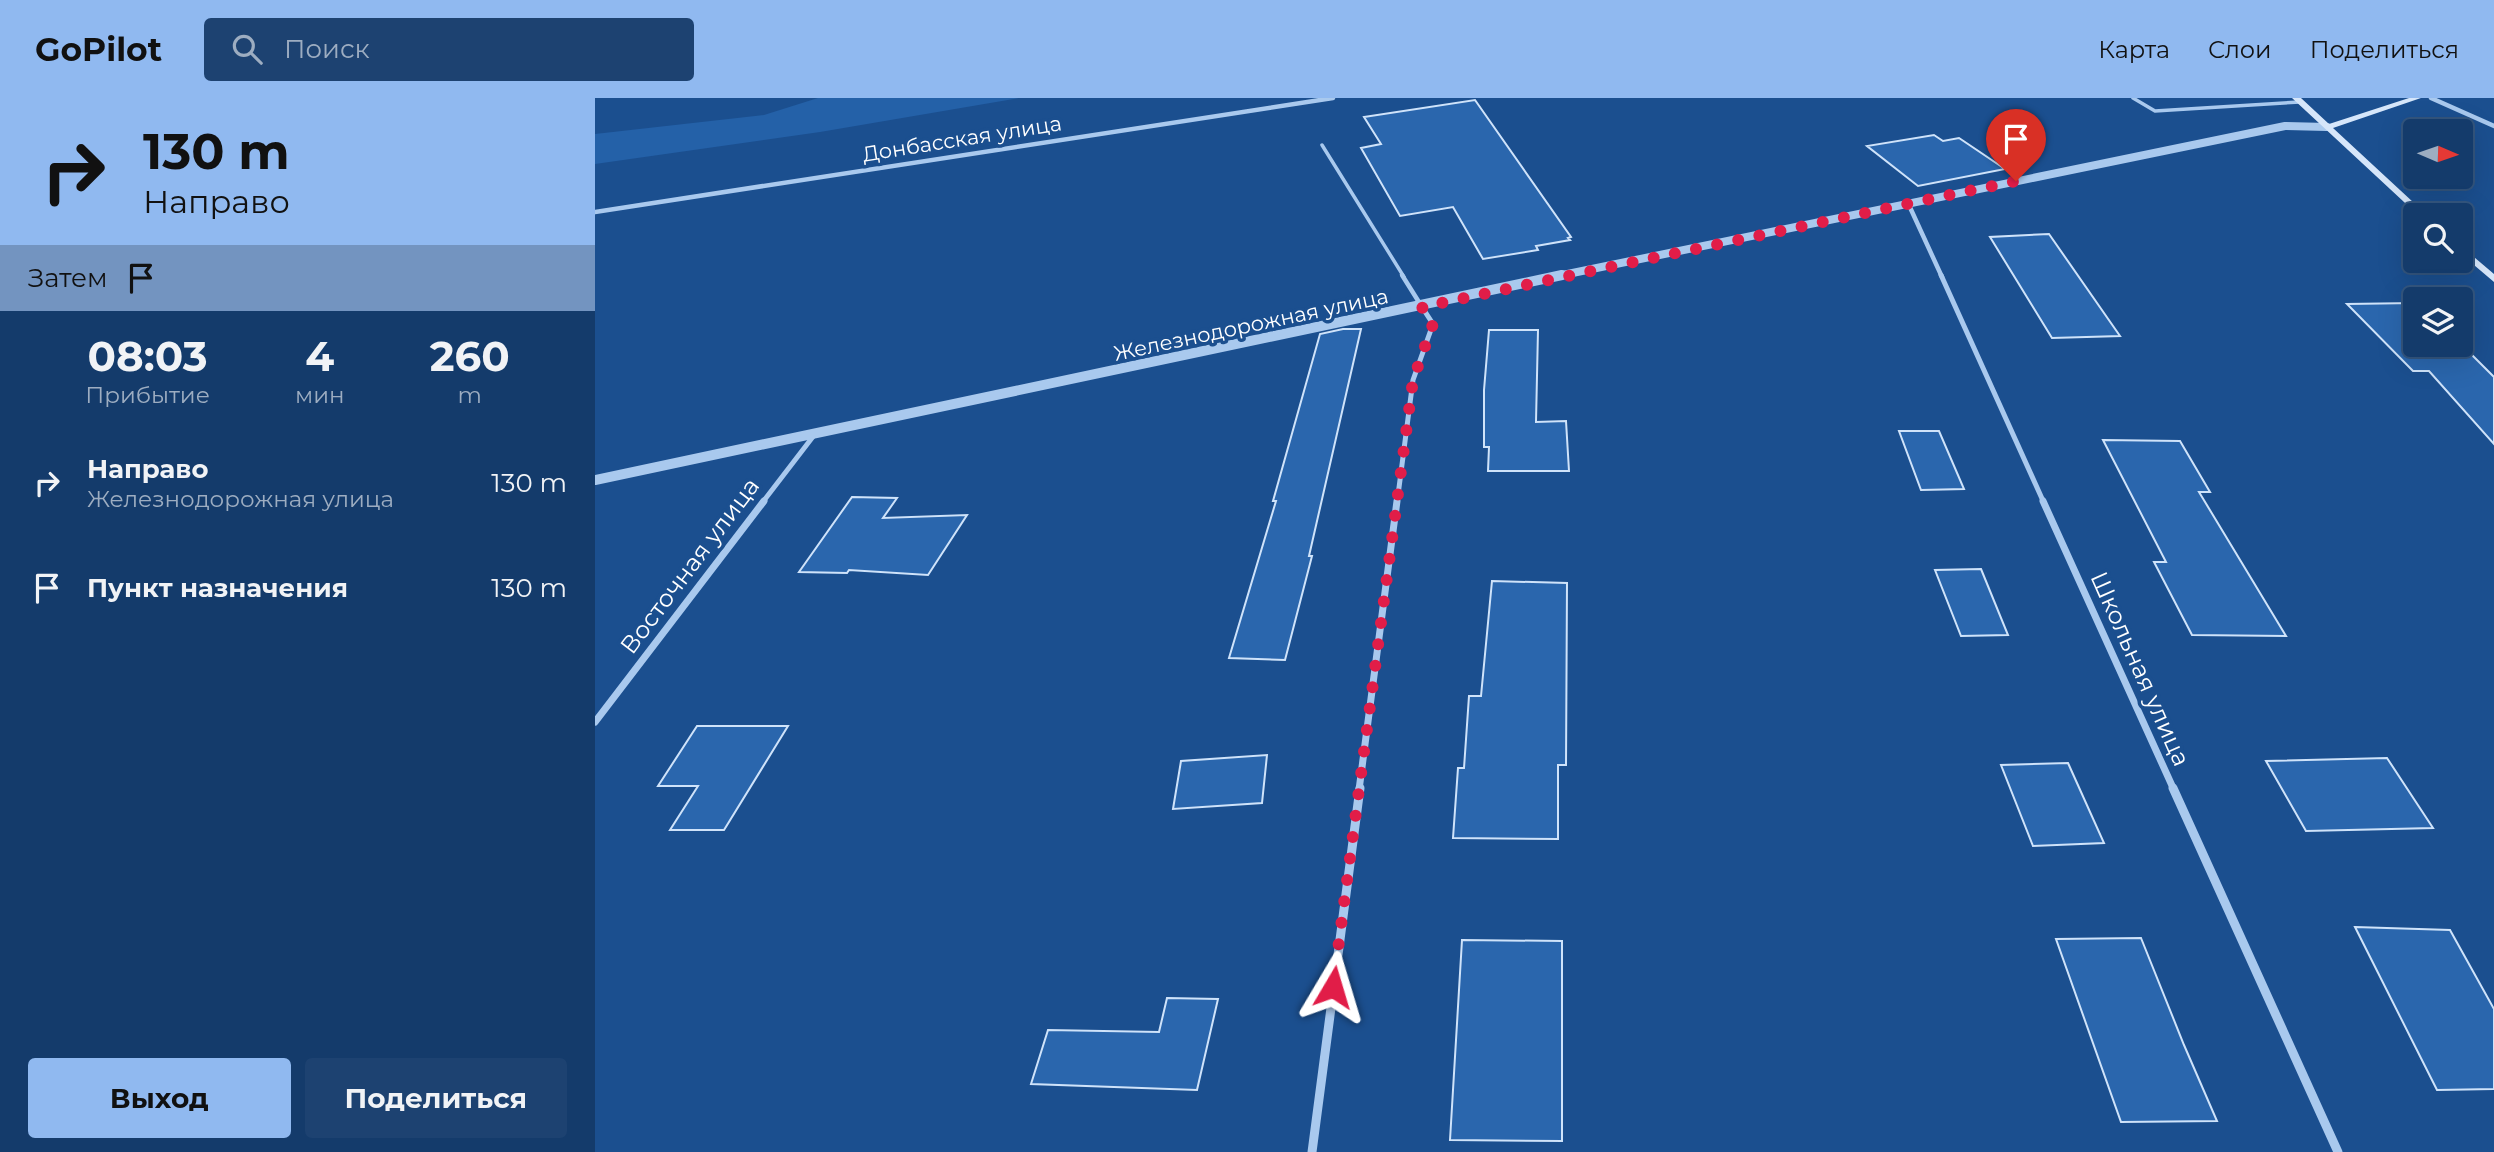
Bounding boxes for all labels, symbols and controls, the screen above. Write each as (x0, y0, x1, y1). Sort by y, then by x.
search box (204, 18, 694, 81)
text: GoPilot (35, 29, 162, 69)
icon: search (228, 30, 266, 68)
text: Поиск (284, 33, 370, 65)
text: Карта (2098, 35, 2170, 64)
text: Слои (2208, 35, 2272, 64)
text: Поделиться (2310, 35, 2459, 64)
pin (1986, 109, 2046, 181)
street label: Донбасская улица (861, 110, 1063, 167)
north arrow (2403, 119, 2473, 189)
map controls (2403, 119, 2473, 357)
icon: arrive (1997, 120, 2035, 158)
text: 130 m (143, 122, 290, 181)
icon: right (28, 126, 119, 217)
text: Направо (143, 182, 290, 221)
button: search (2403, 203, 2473, 273)
icon: arrive (122, 259, 160, 297)
text: Затем (28, 262, 108, 294)
street label: Железнодорожная улица (1111, 283, 1391, 366)
button: layers (2403, 287, 2473, 357)
text: 08:03 (87, 330, 208, 382)
text: 4 (305, 330, 334, 382)
text: 260 (430, 330, 510, 382)
text: Прибытие (85, 381, 210, 409)
text: мин (295, 381, 345, 409)
text: m (458, 381, 482, 409)
text: Направо (87, 453, 208, 485)
icon: right (28, 464, 66, 502)
text: 130 m (491, 467, 567, 499)
street label: Восточная улица (614, 472, 765, 659)
text: Железнодорожная улица (87, 485, 394, 513)
street label: Школьная улица (2085, 567, 2196, 770)
icon: arrive (28, 569, 66, 607)
text: Пункт назначения (87, 572, 348, 604)
text: 130 m (491, 572, 567, 604)
position arrow (1296, 950, 1370, 1024)
button: Выход (28, 1058, 291, 1138)
button: Поделиться (305, 1058, 567, 1138)

